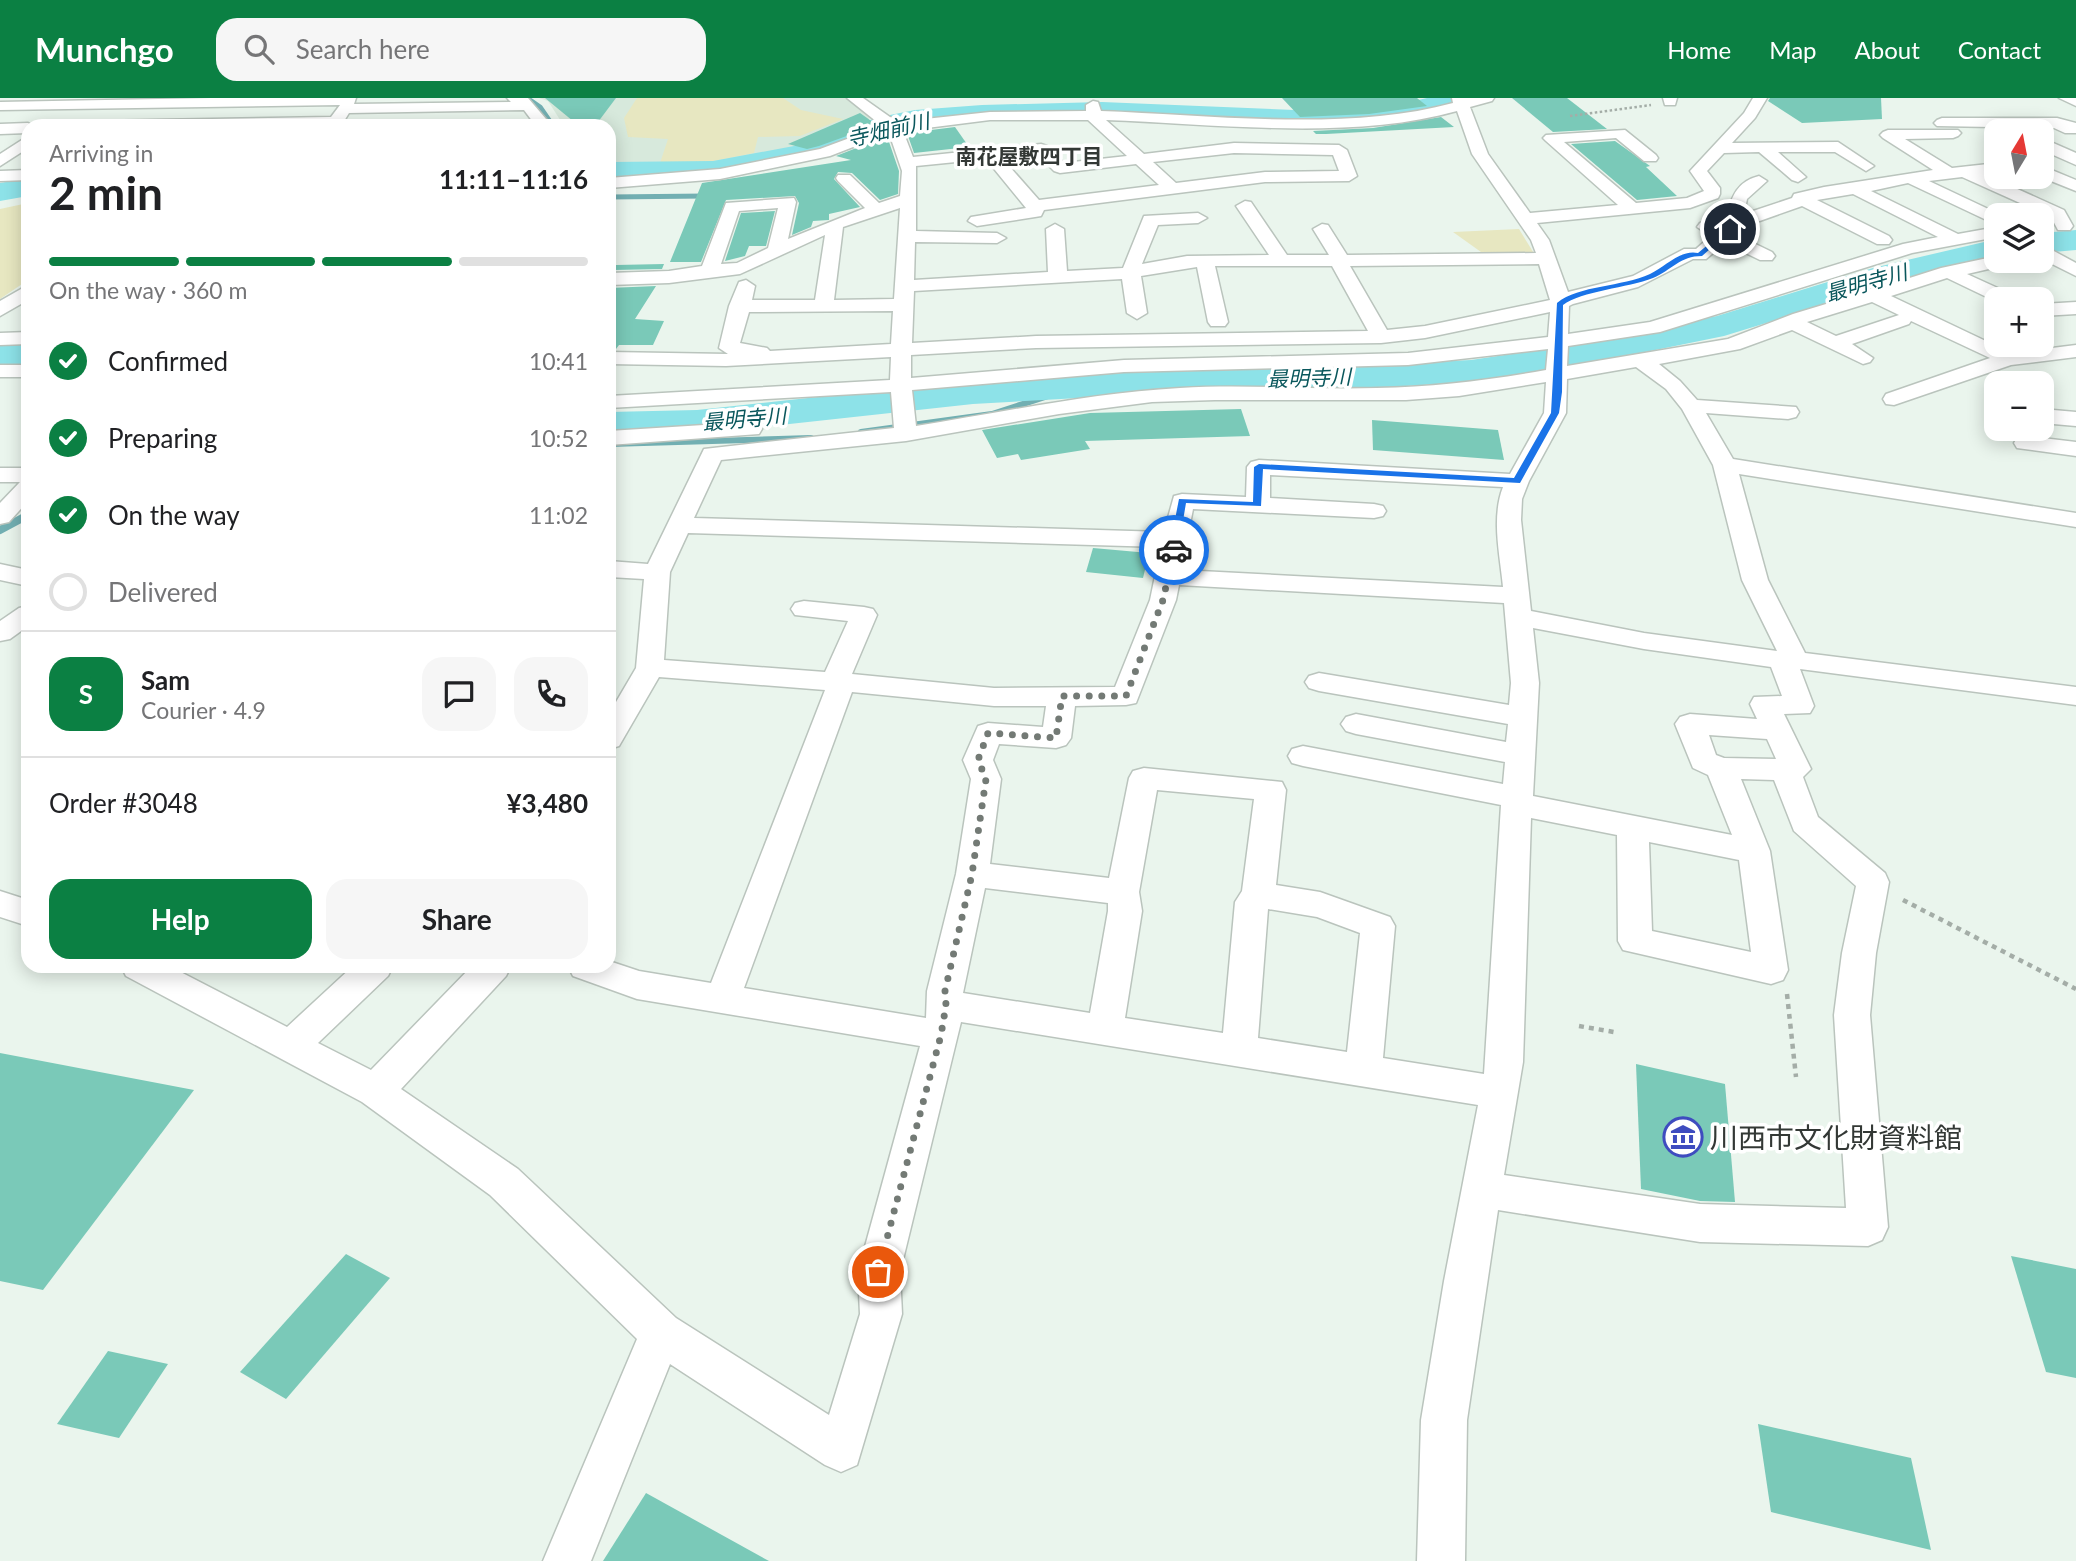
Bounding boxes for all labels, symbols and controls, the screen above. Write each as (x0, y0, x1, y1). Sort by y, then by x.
search box (216, 18, 706, 81)
text: Munchgo (35, 29, 174, 69)
icon: search (240, 30, 278, 68)
text: Search here (296, 33, 430, 65)
text: Home (1667, 35, 1731, 64)
text: Map (1769, 35, 1817, 64)
text: About (1855, 35, 1920, 64)
text: Contact (1958, 35, 2041, 64)
water label: 寺畑前川 (844, 107, 934, 151)
north arrow (1984, 119, 2054, 189)
map controls (1984, 119, 2054, 441)
text: Arriving in (49, 139, 153, 167)
district label: 南花屋敷四丁目 (956, 143, 1103, 168)
text: 11:11–11:16 (439, 163, 588, 195)
text: 2 min (49, 165, 163, 220)
pin (1700, 199, 1760, 259)
button: layers (1984, 203, 2054, 273)
icon: home (1711, 210, 1749, 248)
water label: 最明寺川 (1822, 258, 1912, 306)
text: On the way · 360 m (49, 276, 248, 304)
button: + (1984, 287, 2054, 357)
icon: check (49, 342, 87, 380)
text: Confirmed (108, 345, 228, 377)
text: 10:41 (529, 347, 588, 375)
water label: 最明寺川 (1267, 363, 1353, 391)
button: − (1984, 371, 2054, 441)
water label: 最明寺川 (701, 402, 789, 434)
icon: check (49, 419, 87, 457)
text: Preparing (108, 422, 217, 454)
text: 10:52 (529, 424, 588, 452)
icon: check (49, 496, 87, 534)
text: On the way (108, 499, 240, 531)
text: 11:02 (529, 501, 588, 529)
courier (1139, 515, 1209, 585)
icon: car (1155, 531, 1193, 569)
text: Delivered (108, 576, 218, 608)
button: chat (422, 657, 496, 731)
button: phone (514, 657, 588, 731)
text: Sam (141, 664, 190, 696)
text: S (79, 678, 93, 710)
text: Courier · 4.9 (141, 696, 266, 724)
text: Order #3048 (49, 787, 198, 819)
text: ¥3,480 (507, 787, 588, 819)
button: Help (49, 879, 312, 959)
button: Share (326, 879, 588, 959)
museum icon: 川西市文化財資料館 (1662, 1116, 1704, 1158)
place label: 川西市文化財資料館 (1710, 1120, 1962, 1154)
pin (848, 1242, 908, 1302)
icon: bag (859, 1253, 897, 1291)

